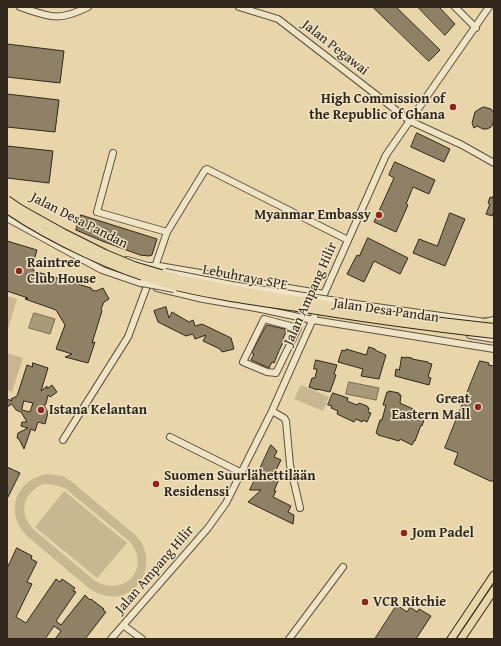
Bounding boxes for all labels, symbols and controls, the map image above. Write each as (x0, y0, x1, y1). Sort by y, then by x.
street label: Jalan Pegawai (298, 17, 372, 79)
place label: High Commission of the Republic of Ghana (309, 91, 445, 124)
marker: High Commission of the Republic of Ghana (448, 102, 458, 112)
street label: Jalan Desa Pandan (28, 189, 130, 253)
place label: Myanmar Embassy (254, 207, 371, 223)
marker: Myanmar Embassy (374, 210, 384, 220)
street label: Jalan Ampang Hilir (281, 240, 341, 348)
place label: Raintree Club House (27, 255, 96, 288)
street label: Lebuhraya SPE (201, 262, 289, 294)
marker: Raintree Club House (14, 266, 24, 276)
street label: Jalan Desa Pandan (332, 295, 440, 327)
place label: Great Eastern Mall (391, 391, 470, 424)
place label: Istana Kelantan (49, 402, 147, 418)
marker: Great Eastern Mall (473, 402, 483, 412)
marker: Istana Kelantan (36, 405, 46, 415)
place label: Suomen Suurlähettilään Residenssi (164, 468, 315, 500)
marker: Suomen Suurlähettilään Residenssi (151, 479, 161, 489)
street label: Jalan Ampang Hilir (112, 522, 198, 618)
place label: Jom Padel (412, 525, 474, 541)
marker: Jom Padel (399, 528, 409, 538)
place label: VCR Ritchie (373, 594, 446, 610)
marker: VCR Ritchie (360, 597, 370, 607)

